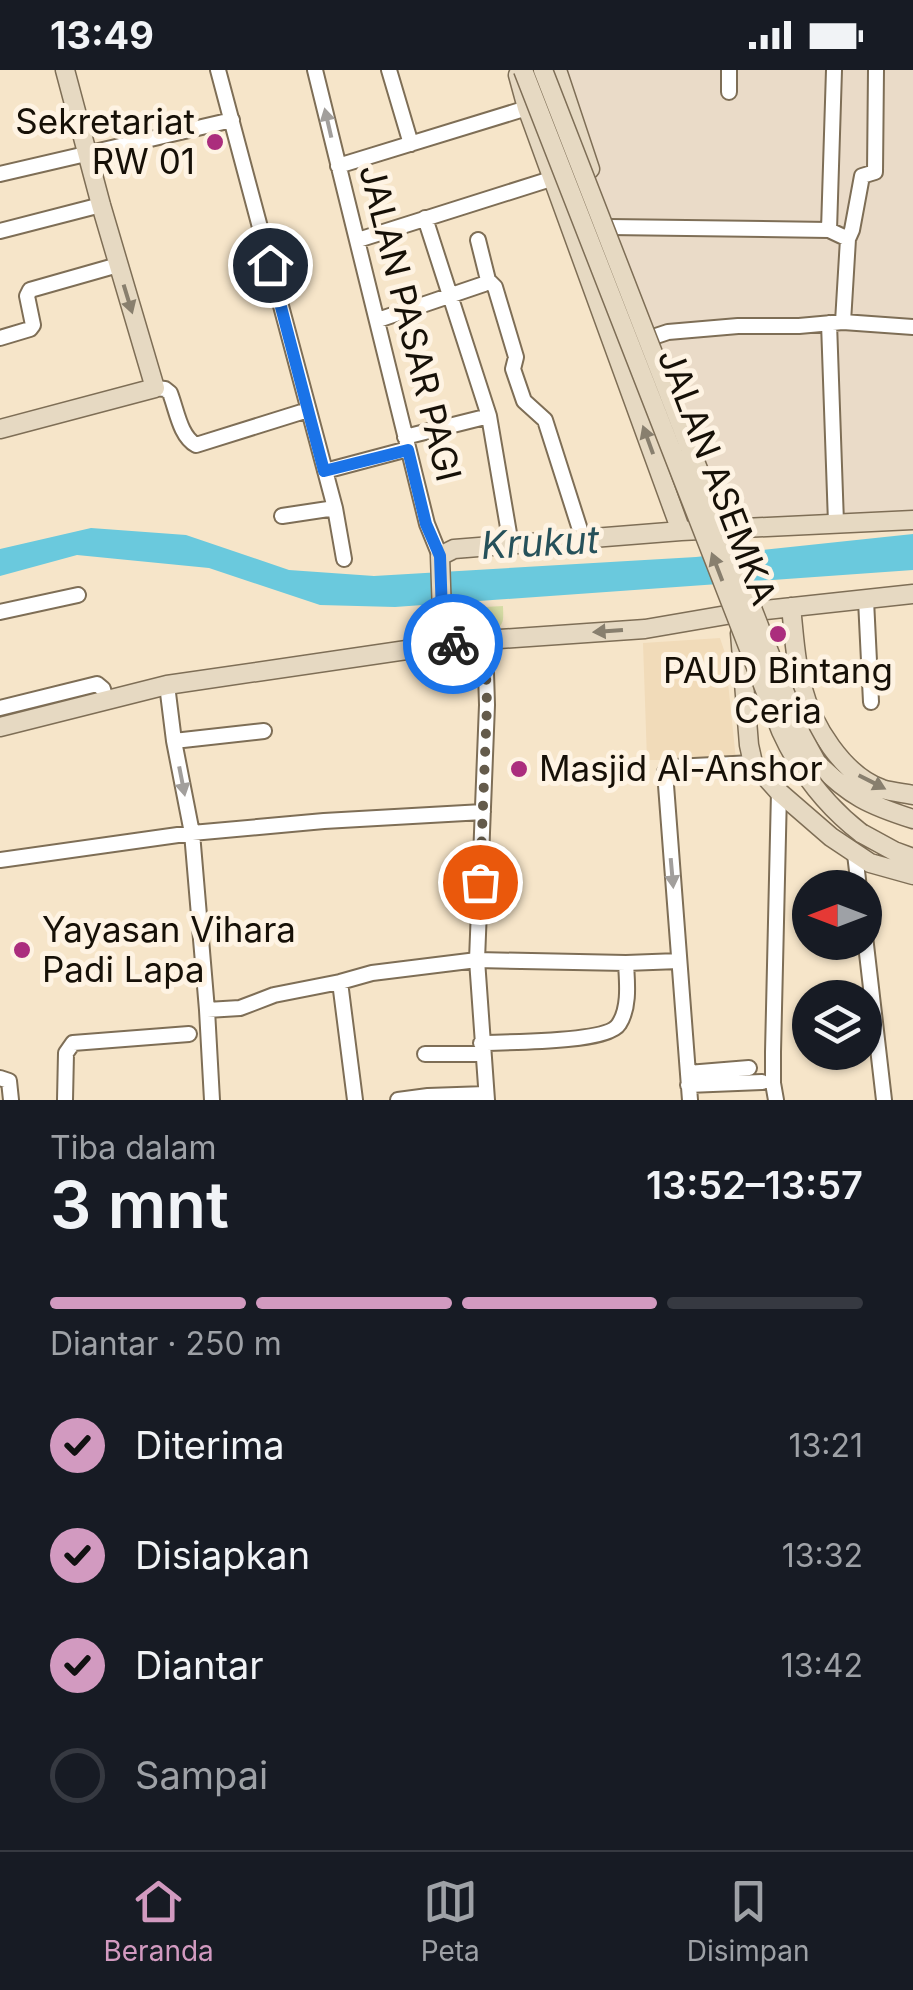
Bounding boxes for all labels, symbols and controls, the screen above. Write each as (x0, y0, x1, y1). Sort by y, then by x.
text: 13:49 (50, 12, 154, 58)
place label: Sekretariat RW 01 (15, 100, 195, 182)
one-way arrow (320, 107, 335, 138)
marker: Sekretariat RW 01 (204, 131, 226, 153)
street label: JALAN PASAR PAGI (351, 160, 471, 485)
pin (228, 223, 313, 308)
icon: home (243, 238, 298, 293)
one-way arrow (121, 284, 136, 315)
street label: JALAN ASEMKA (650, 343, 786, 610)
one-way arrow (640, 424, 655, 454)
water label: Krukut (480, 516, 601, 568)
one-way arrow (709, 552, 724, 582)
courier (403, 594, 503, 694)
icon: bike (426, 617, 481, 672)
marker: PAUD Bintang Ceria (767, 623, 789, 645)
one-way arrow (591, 624, 623, 640)
place label: PAUD Bintang Ceria (663, 649, 893, 731)
place label: Masjid Al-Anshor (539, 747, 823, 789)
marker: Masjid Al-Anshor (508, 758, 530, 780)
one-way arrow (174, 766, 190, 797)
one-way arrow (857, 773, 886, 790)
pin (438, 840, 523, 925)
icon: bag (453, 855, 508, 910)
one-way arrow (664, 858, 680, 890)
north arrow (792, 870, 882, 960)
map controls (792, 870, 882, 1070)
place label: Yayasan Vihara Padi Lapa (42, 908, 296, 990)
marker: Yayasan Vihara Padi Lapa (11, 939, 33, 961)
button: layers (792, 980, 882, 1070)
text: Tiba dalam (50, 1128, 217, 1167)
text: 13:52–13:57 (646, 1162, 863, 1208)
text: 3 mnt (50, 1165, 229, 1244)
text: Diantar · 250 m (50, 1324, 282, 1363)
icon: check (50, 1418, 105, 1473)
text: Diterima (135, 1422, 285, 1468)
text: 13:21 (788, 1426, 863, 1465)
icon: check (50, 1528, 105, 1583)
text: Disiapkan (135, 1532, 310, 1578)
text: 13:32 (782, 1536, 863, 1575)
icon: check (50, 1638, 105, 1693)
text: Diantar (135, 1642, 264, 1688)
text: 13:42 (781, 1646, 863, 1685)
text: Sampai (135, 1752, 268, 1798)
tab: Beranda (103, 1874, 214, 1968)
tab: Peta (421, 1874, 480, 1968)
tab: Disimpan (687, 1874, 810, 1968)

